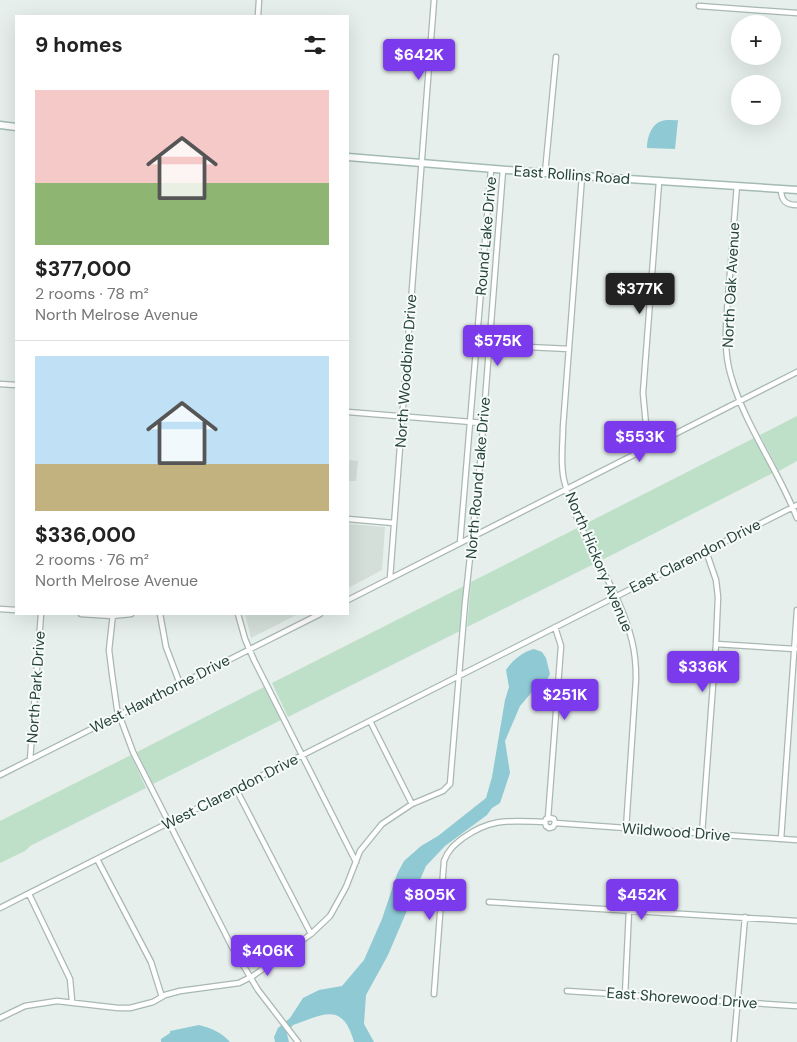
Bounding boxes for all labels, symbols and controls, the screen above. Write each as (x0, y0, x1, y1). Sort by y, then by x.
map controls (731, 15, 781, 125)
button: + (731, 15, 781, 65)
text: 9 homes (35, 31, 123, 59)
icon: filters (301, 31, 329, 59)
pin: $642K (384, 38, 454, 81)
text: $642K (394, 44, 444, 65)
button: − (731, 75, 781, 125)
icon: home (137, 123, 227, 213)
street label: East Rollins Road (513, 161, 631, 189)
street label: Round Lake Drive (471, 176, 501, 296)
street label: North Oak Avenue (718, 222, 744, 348)
text: $377,000 (35, 255, 131, 283)
pin: $377K (605, 272, 675, 315)
text: $377K (617, 278, 663, 299)
text: 2 rooms · 78 m² (35, 283, 149, 304)
street label: North Woodbine Drive (391, 294, 421, 448)
text: North Melrose Avenue (35, 304, 198, 325)
pin: $575K (463, 324, 533, 367)
text: $575K (474, 330, 522, 351)
icon: home (137, 388, 227, 478)
street label: North Round Lake Drive (461, 396, 495, 560)
pin: $553K (605, 420, 675, 463)
text: $553K (615, 426, 665, 447)
street label: North Hickory Avenue (560, 489, 638, 635)
street label: East Clarendon Drive (626, 514, 764, 598)
text: $336,000 (35, 521, 136, 549)
text: 2 rooms · 76 m² (35, 549, 149, 570)
text: North Melrose Avenue (35, 570, 198, 591)
street label: North Park Drive (22, 630, 50, 744)
street label: West Hawthorne Drive (87, 650, 233, 738)
pin: $336K (668, 650, 738, 693)
text: $336K (678, 656, 728, 677)
pin: $251K (530, 678, 600, 721)
text: $251K (542, 684, 588, 705)
street label: West Clarendon Drive (158, 749, 302, 835)
street label: Wildwood Drive (621, 818, 731, 846)
pin: $805K (395, 878, 465, 921)
pin: $452K (607, 878, 677, 921)
text: $805K (404, 884, 456, 905)
text: $452K (617, 884, 667, 905)
pin: $406K (233, 934, 303, 977)
text: $406K (242, 940, 294, 961)
street label: East Shorewood Drive (606, 983, 758, 1013)

